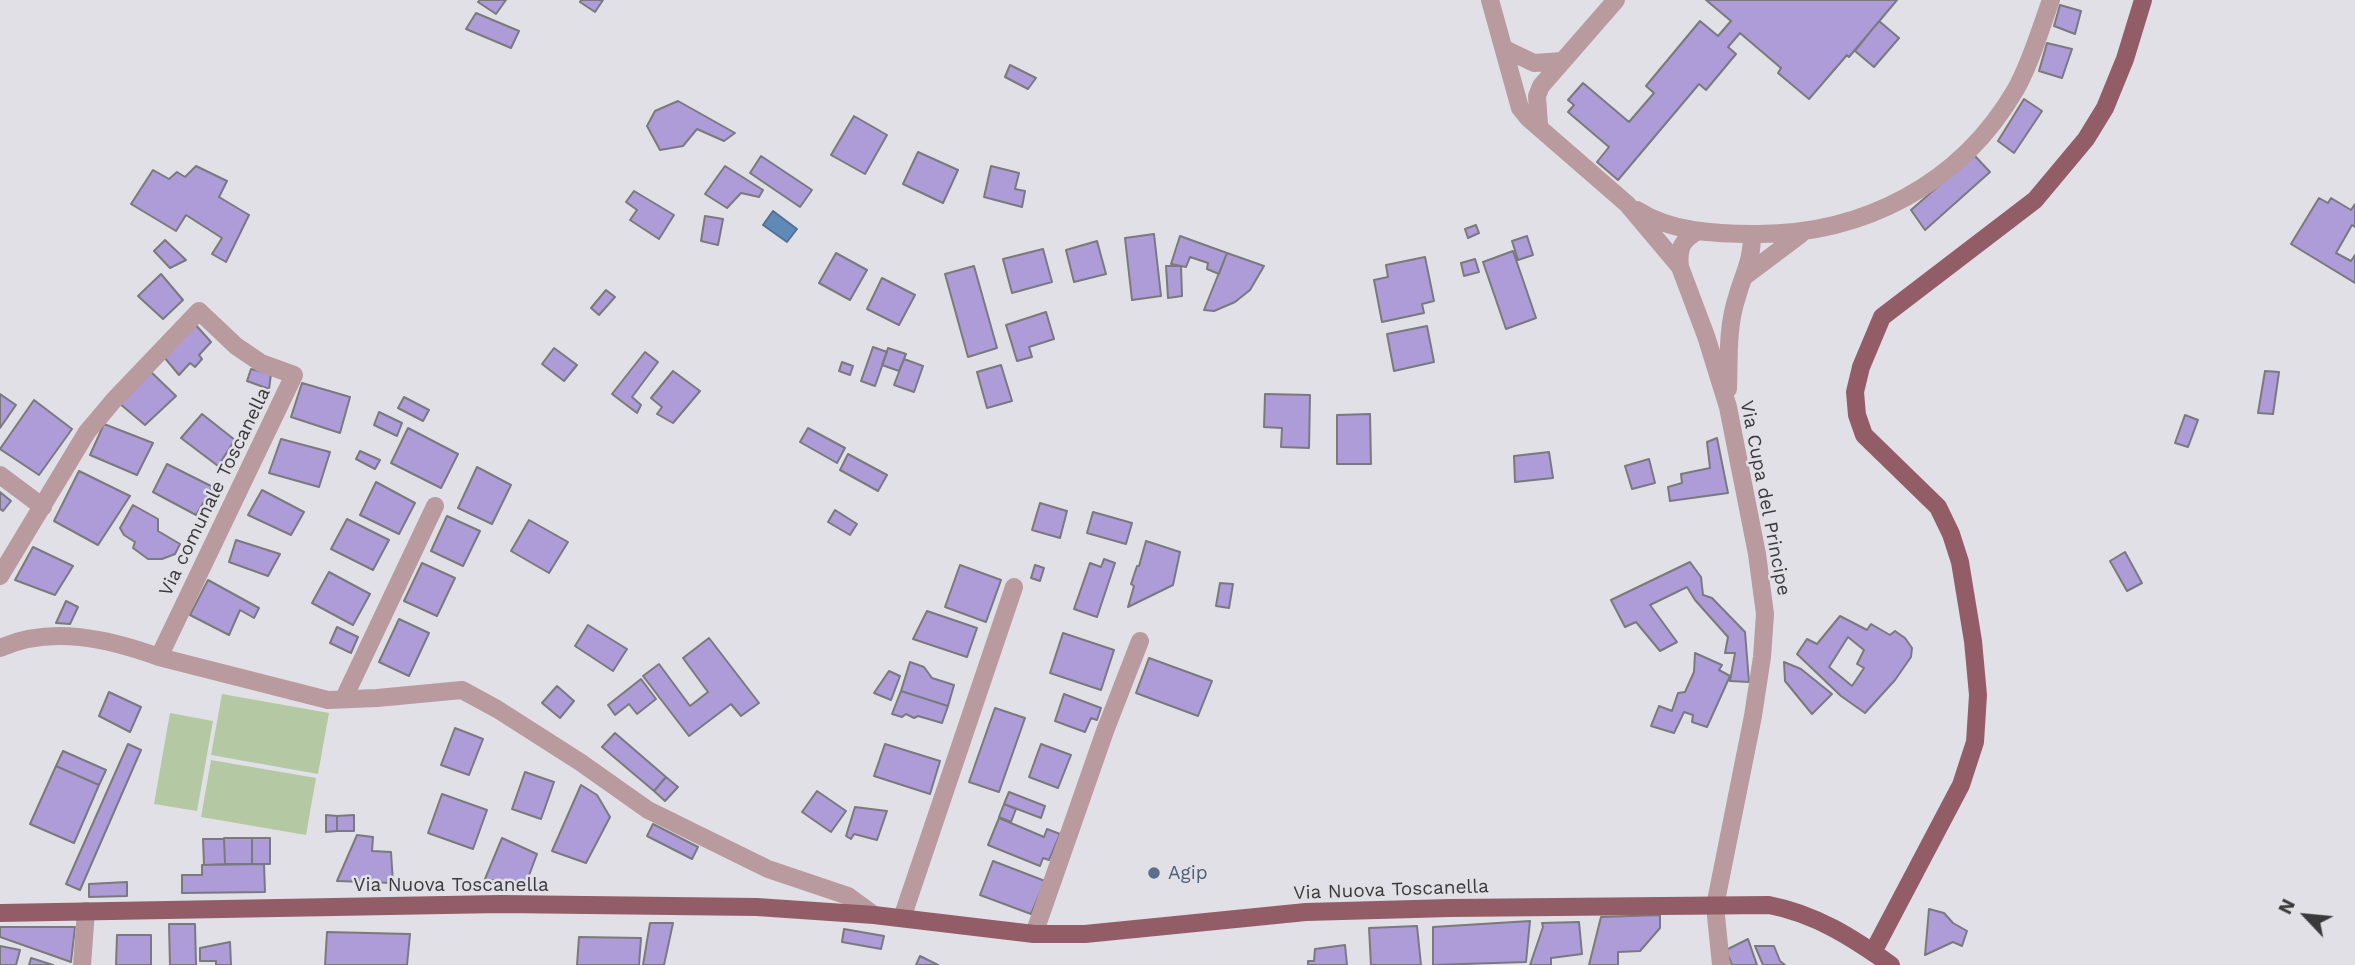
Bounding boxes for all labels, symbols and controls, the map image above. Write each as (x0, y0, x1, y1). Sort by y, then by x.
street label: Via comunale Toscanella (154, 384, 276, 600)
street label: Via Cupa del Principe (1735, 398, 1795, 598)
place label: Agip (1168, 862, 1208, 884)
marker: Agip (1146, 865, 1162, 881)
street label: Via Nuova Toscanella (353, 874, 549, 896)
street label: Via Nuova Toscanella (1293, 875, 1489, 905)
north arrow (2271, 881, 2341, 951)
text: N (2273, 895, 2300, 918)

